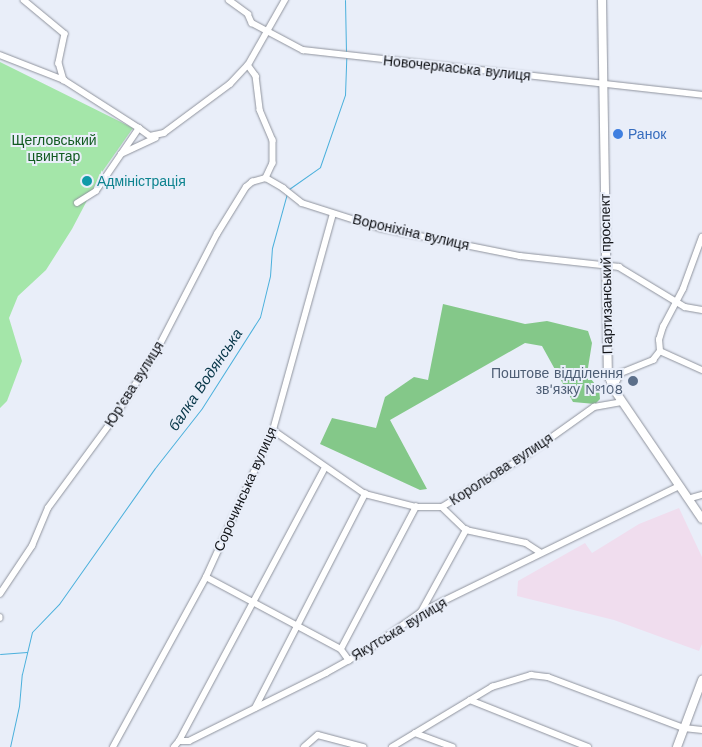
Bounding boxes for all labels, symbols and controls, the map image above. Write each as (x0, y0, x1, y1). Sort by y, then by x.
street label: Новочеркаська вулиця (382, 52, 532, 84)
place label: Ранок (628, 126, 666, 142)
marker: Ранок (612, 128, 624, 140)
park label: Щегловський цвинтар (11, 132, 97, 164)
place label: Адміністрація (97, 173, 186, 189)
marker: Адміністрація (81, 175, 93, 187)
street label: Партизанський проспект (596, 194, 616, 354)
street label: Вороніхіна вулиця (351, 210, 471, 254)
water label: балка Водянська (165, 326, 247, 434)
street label: Юр’єва вулиця (101, 338, 167, 430)
place label: Поштове відділення зв'язку №108 (491, 365, 623, 398)
marker: Поштове відділення зв'язку №108 (627, 375, 639, 387)
street label: Сорочинська вулиця (210, 424, 280, 554)
street label: Корольова вулиця (446, 429, 556, 509)
street label: Якутська вулиця (348, 594, 450, 664)

